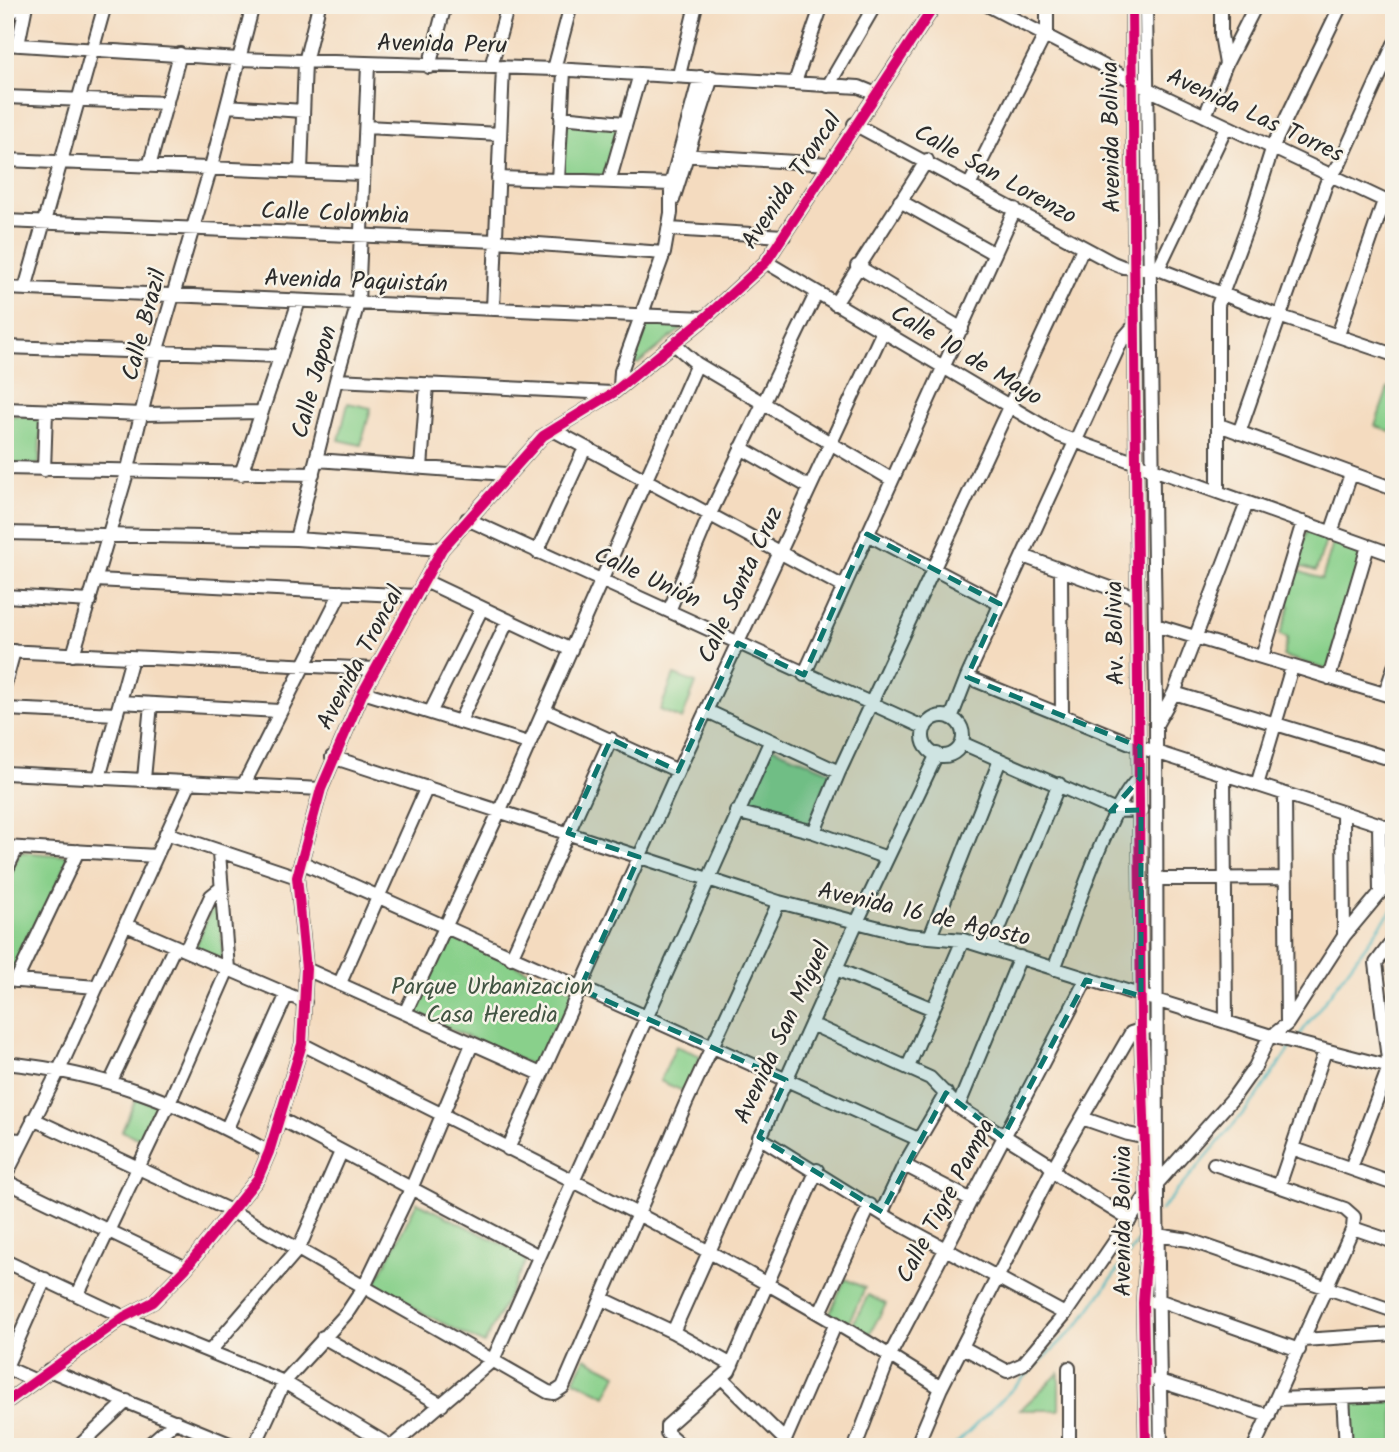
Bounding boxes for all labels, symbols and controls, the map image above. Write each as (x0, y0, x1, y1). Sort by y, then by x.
street label: Avenida Peru (377, 24, 508, 66)
street label: Avenida Las Torres (1160, 58, 1350, 174)
street label: Avenida Bolivia (1091, 61, 1133, 213)
street label: Avenida Troncal (731, 104, 853, 258)
street label: Calle San Lorenzo (906, 114, 1084, 236)
street label: Calle Colombia (260, 192, 410, 236)
street label: Avenida Paquistán (264, 259, 448, 305)
street label: Calle Brazil (111, 265, 179, 385)
street label: Calle 10 de Mayo (882, 295, 1050, 417)
street label: Calle Japon (281, 321, 349, 443)
street label: Calle Santa Cruz (688, 500, 794, 670)
street label: Calle Unión (587, 536, 707, 620)
street label: Avenida Troncal (306, 578, 416, 737)
street label: Av. Bolivia (1096, 580, 1136, 686)
street label: Avenida 16 de Agosto (814, 872, 1034, 958)
street label: Avenida San Miguel (724, 935, 842, 1131)
park label: Parque Urbanizacion Casa Heredia (391, 968, 593, 1035)
street label: Calle Tigre Pampa (886, 1111, 1006, 1291)
street label: Avenida Bolivia (1104, 1145, 1143, 1297)

